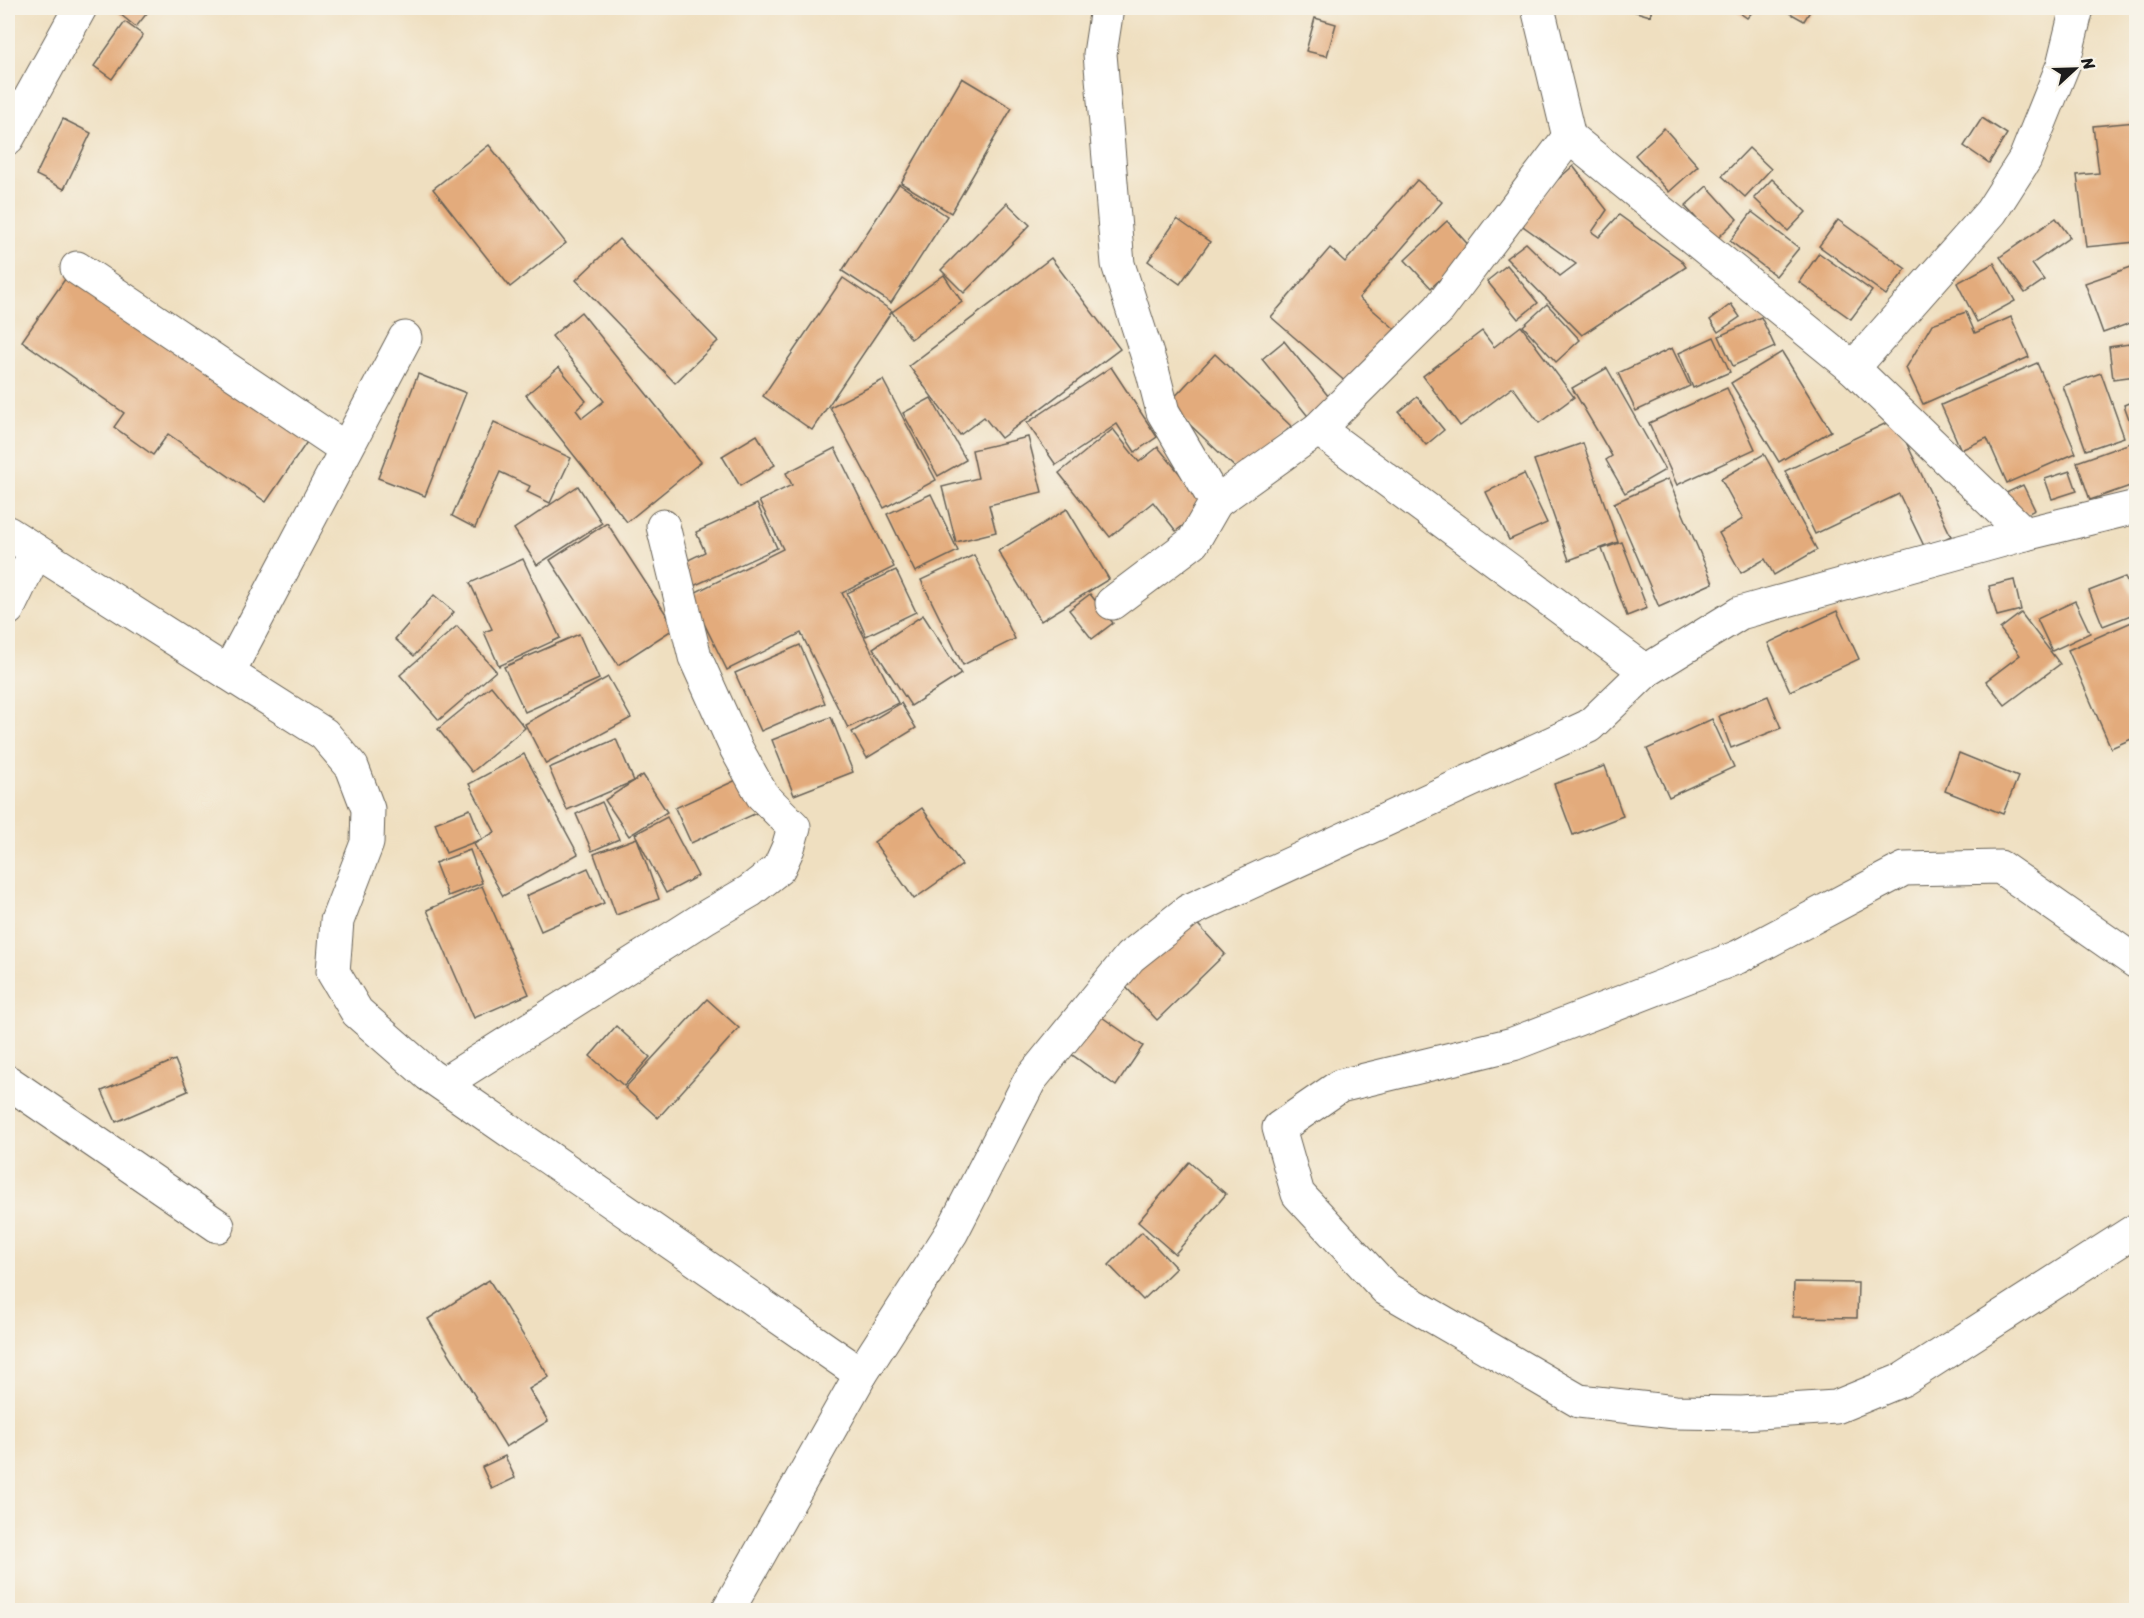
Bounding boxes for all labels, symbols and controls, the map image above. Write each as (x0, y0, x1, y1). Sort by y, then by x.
north arrow (2045, 39, 2105, 99)
text: N (2073, 52, 2104, 75)

